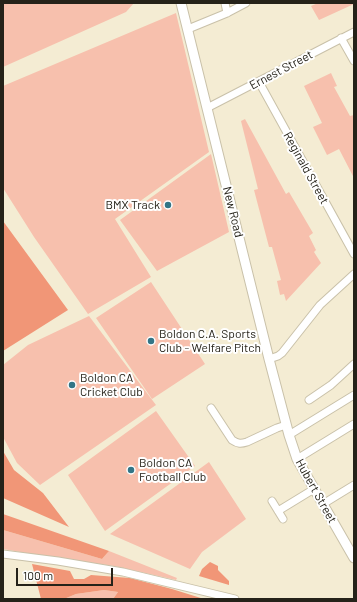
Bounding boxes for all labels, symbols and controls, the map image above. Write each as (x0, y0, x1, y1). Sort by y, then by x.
street label: Ernest Street (247, 47, 315, 93)
street label: Reginald Street (280, 129, 332, 207)
street label: New Road (220, 185, 246, 239)
place label: BMX Track (106, 198, 160, 212)
marker: BMX Track (163, 200, 173, 210)
place label: Boldon C.A. Sports Club - Welfare Pitch (159, 327, 261, 355)
marker: Boldon C.A. Sports Club - Welfare Pitch (146, 336, 156, 346)
place label: Boldon CA Cricket Club (80, 371, 143, 399)
marker: Boldon CA Cricket Club (67, 380, 77, 390)
place label: Boldon CA Football Club (139, 456, 206, 484)
street label: Hubert Street (292, 456, 340, 526)
marker: Boldon CA Football Club (126, 465, 136, 475)
scale bar (18, 560, 115, 586)
text: 100 m (23, 568, 53, 582)

